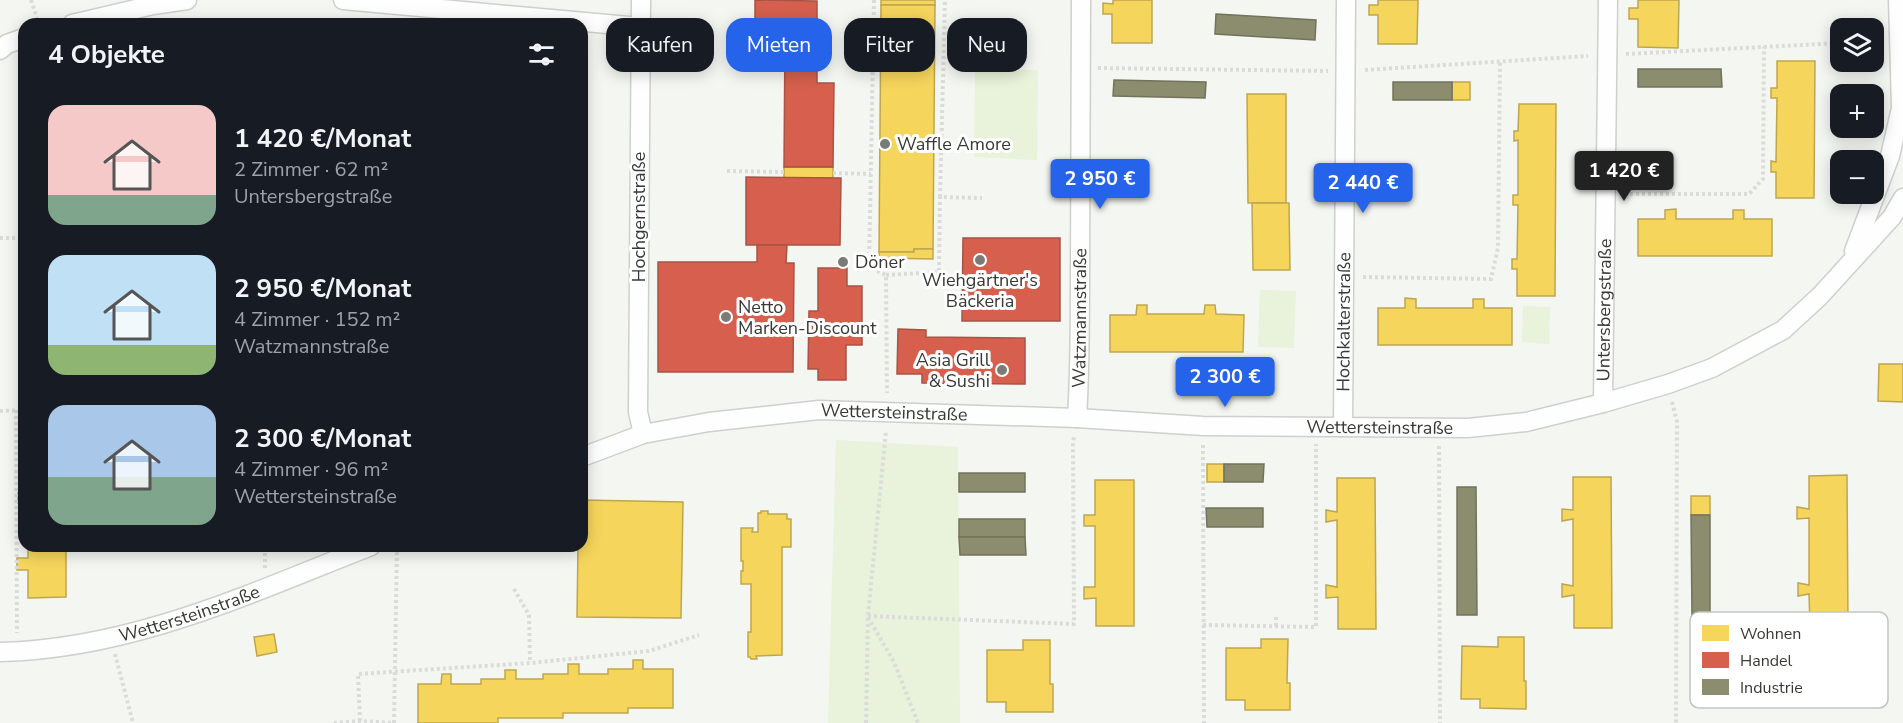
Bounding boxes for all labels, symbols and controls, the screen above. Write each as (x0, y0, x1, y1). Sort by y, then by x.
chip: Kaufen (606, 18, 714, 72)
chip: Mieten (726, 18, 832, 72)
chip: Filter (844, 18, 935, 72)
chip: Neu (947, 18, 1027, 72)
map controls (1830, 18, 1884, 204)
button: layers (1830, 18, 1884, 72)
text: 4 Objekte (48, 37, 165, 72)
icon: filters (525, 38, 558, 71)
button: + (1830, 84, 1884, 138)
text: 1 420 €/Monat (234, 121, 411, 156)
icon: home (96, 129, 168, 201)
place label: Waffle Amore (897, 132, 1011, 156)
marker: Waffle Amore (878, 137, 892, 151)
button: − (1830, 150, 1884, 204)
pin: 1 420 € (1569, 151, 1679, 202)
street label: Hochgernstraße (627, 152, 651, 282)
text: 2 Zimmer · 62 m² (234, 156, 388, 183)
text: 1 420 € (1589, 157, 1659, 184)
pin: 2 950 € (1045, 159, 1155, 210)
pin: 2 440 € (1308, 163, 1418, 214)
text: 2 950 € (1065, 165, 1135, 192)
text: 2 440 € (1328, 169, 1398, 196)
text: Untersbergstraße (234, 183, 392, 210)
street label: Untersbergstraße (1591, 239, 1617, 381)
street label: Watzmannstraße (1067, 248, 1092, 388)
place label: Döner (855, 250, 905, 274)
street label: Hochkalterstraße (1331, 252, 1356, 392)
marker: Wiehgärtner's Bäckeria (973, 253, 987, 267)
marker: Döner (836, 255, 850, 269)
place label: Wiehgärtner's Bäckeria (922, 268, 1038, 313)
text: 2 950 €/Monat (234, 271, 411, 306)
icon: home (96, 279, 168, 351)
place label: Netto Marken-Discount (738, 295, 877, 340)
text: 4 Zimmer · 152 m² (234, 306, 400, 333)
marker: Netto Marken-Discount (719, 310, 733, 324)
text: Watzmannstraße (234, 333, 389, 360)
place label: Asia Grill & Sushi (916, 348, 991, 393)
pin: 2 300 € (1170, 357, 1280, 408)
marker: Asia Grill & Sushi (995, 363, 1009, 377)
text: 2 300 € (1190, 363, 1260, 390)
street label: Wettersteinstraße (820, 398, 968, 427)
street label: Wettersteinstraße (1306, 415, 1453, 440)
text: 2 300 €/Monat (234, 421, 411, 456)
icon: home (96, 429, 168, 501)
text: 4 Zimmer · 96 m² (234, 456, 388, 483)
text: Wettersteinstraße (234, 483, 397, 510)
street label: Wettersteinstraße (116, 579, 263, 648)
legend (1690, 612, 1888, 708)
text: Wohnen (1740, 623, 1801, 645)
text: Handel (1740, 650, 1793, 672)
text: Industrie (1740, 677, 1803, 699)

